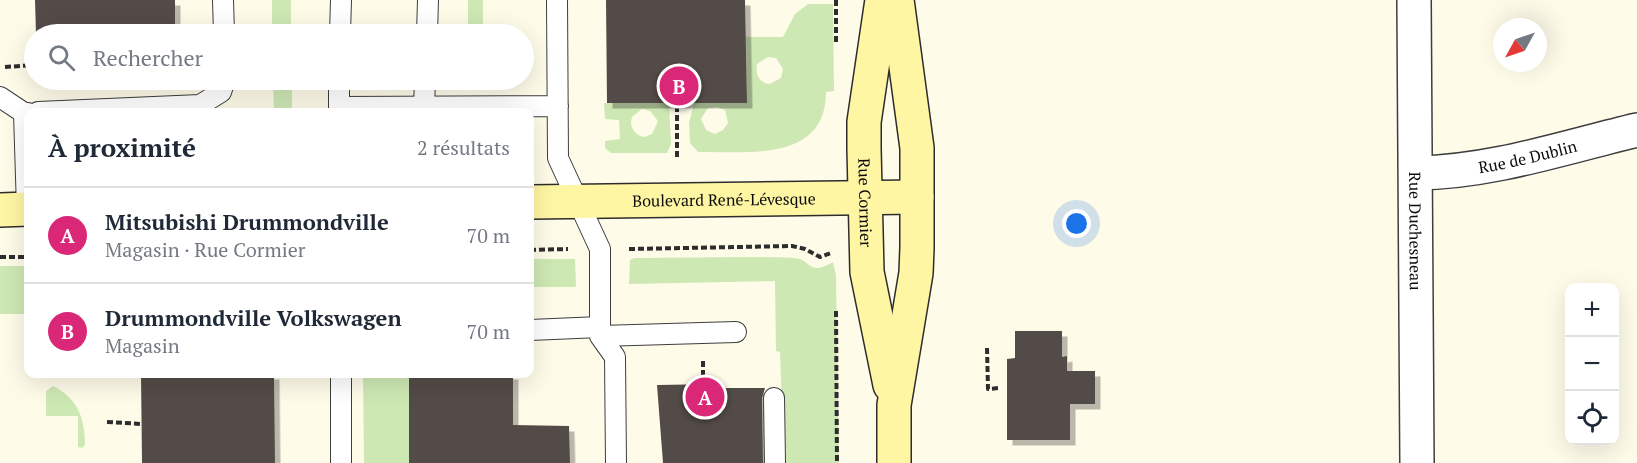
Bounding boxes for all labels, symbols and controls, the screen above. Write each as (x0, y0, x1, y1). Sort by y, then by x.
north arrow (1493, 18, 1547, 72)
search box (24, 24, 534, 90)
icon: search (45, 41, 78, 74)
text: Rechercher (93, 43, 203, 72)
pin: B (660, 64, 698, 109)
text: À proximité (48, 130, 196, 164)
text: 2 résultats (417, 134, 510, 161)
street label: Rue de Dublin (1477, 135, 1580, 178)
street label: Rue Cormier (853, 158, 877, 248)
street label: Rue Duchesneau (1404, 172, 1427, 290)
street label: Boulevard René-Lévesque (632, 187, 816, 212)
text: Mitsubishi Drummondville (105, 207, 389, 236)
your location (1062, 209, 1091, 238)
text: A (60, 222, 75, 249)
text: 70 m (467, 222, 510, 249)
text: Magasin · Rue Cormier (105, 236, 305, 263)
map controls (1565, 283, 1619, 445)
button: + (1565, 283, 1619, 337)
text: Drummondville Volkswagen (105, 303, 402, 332)
text: B (61, 318, 74, 345)
text: 70 m (467, 318, 510, 345)
text: Magasin (105, 332, 180, 359)
button: − (1565, 337, 1619, 391)
pin: A (686, 374, 724, 420)
button: locate (1565, 391, 1619, 445)

